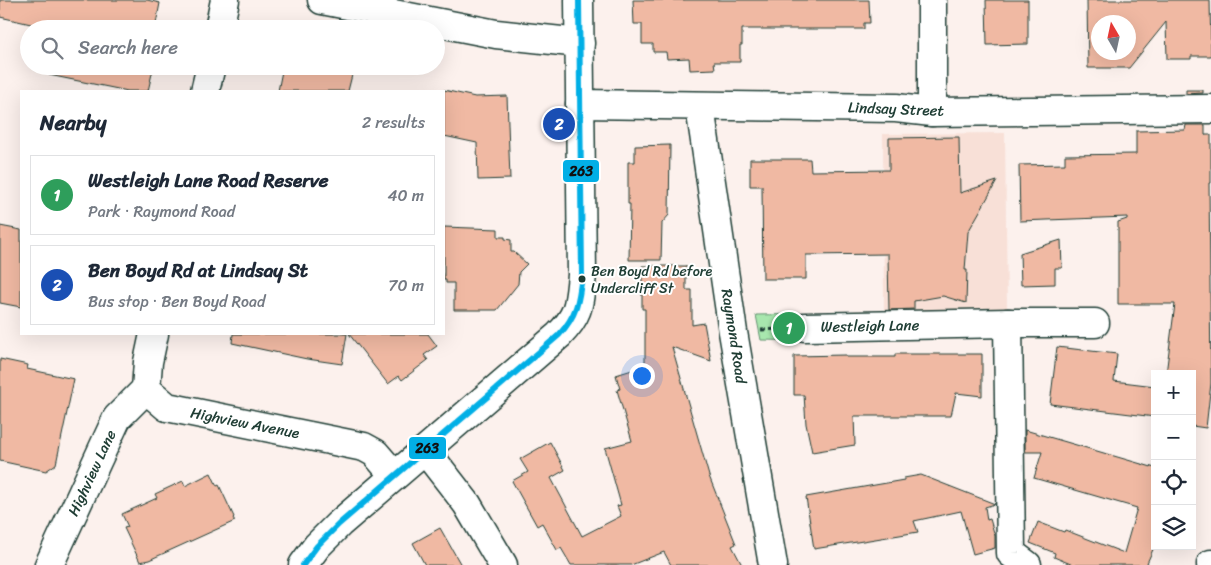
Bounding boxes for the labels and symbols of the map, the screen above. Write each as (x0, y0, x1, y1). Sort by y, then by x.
north arrow (1091, 15, 1136, 60)
street label: Lindsay Street (848, 94, 945, 124)
pin: 2 (543, 105, 575, 143)
line badge: 263 (562, 159, 600, 183)
text: 263 (568, 159, 593, 184)
place label: Ben Boyd Rd before Undercliff St (591, 259, 713, 301)
marker: Ben Boyd Rd before Undercliff St (577, 274, 587, 284)
street label: Raymond Road (714, 287, 754, 386)
pin: 1 (773, 309, 805, 347)
street label: Westleigh Lane (821, 312, 920, 340)
your location (629, 363, 655, 389)
street label: Highview Avenue (188, 400, 302, 446)
street label: Highview Lane (61, 425, 124, 521)
line badge: 263 (408, 436, 447, 460)
text: 263 (414, 436, 439, 461)

